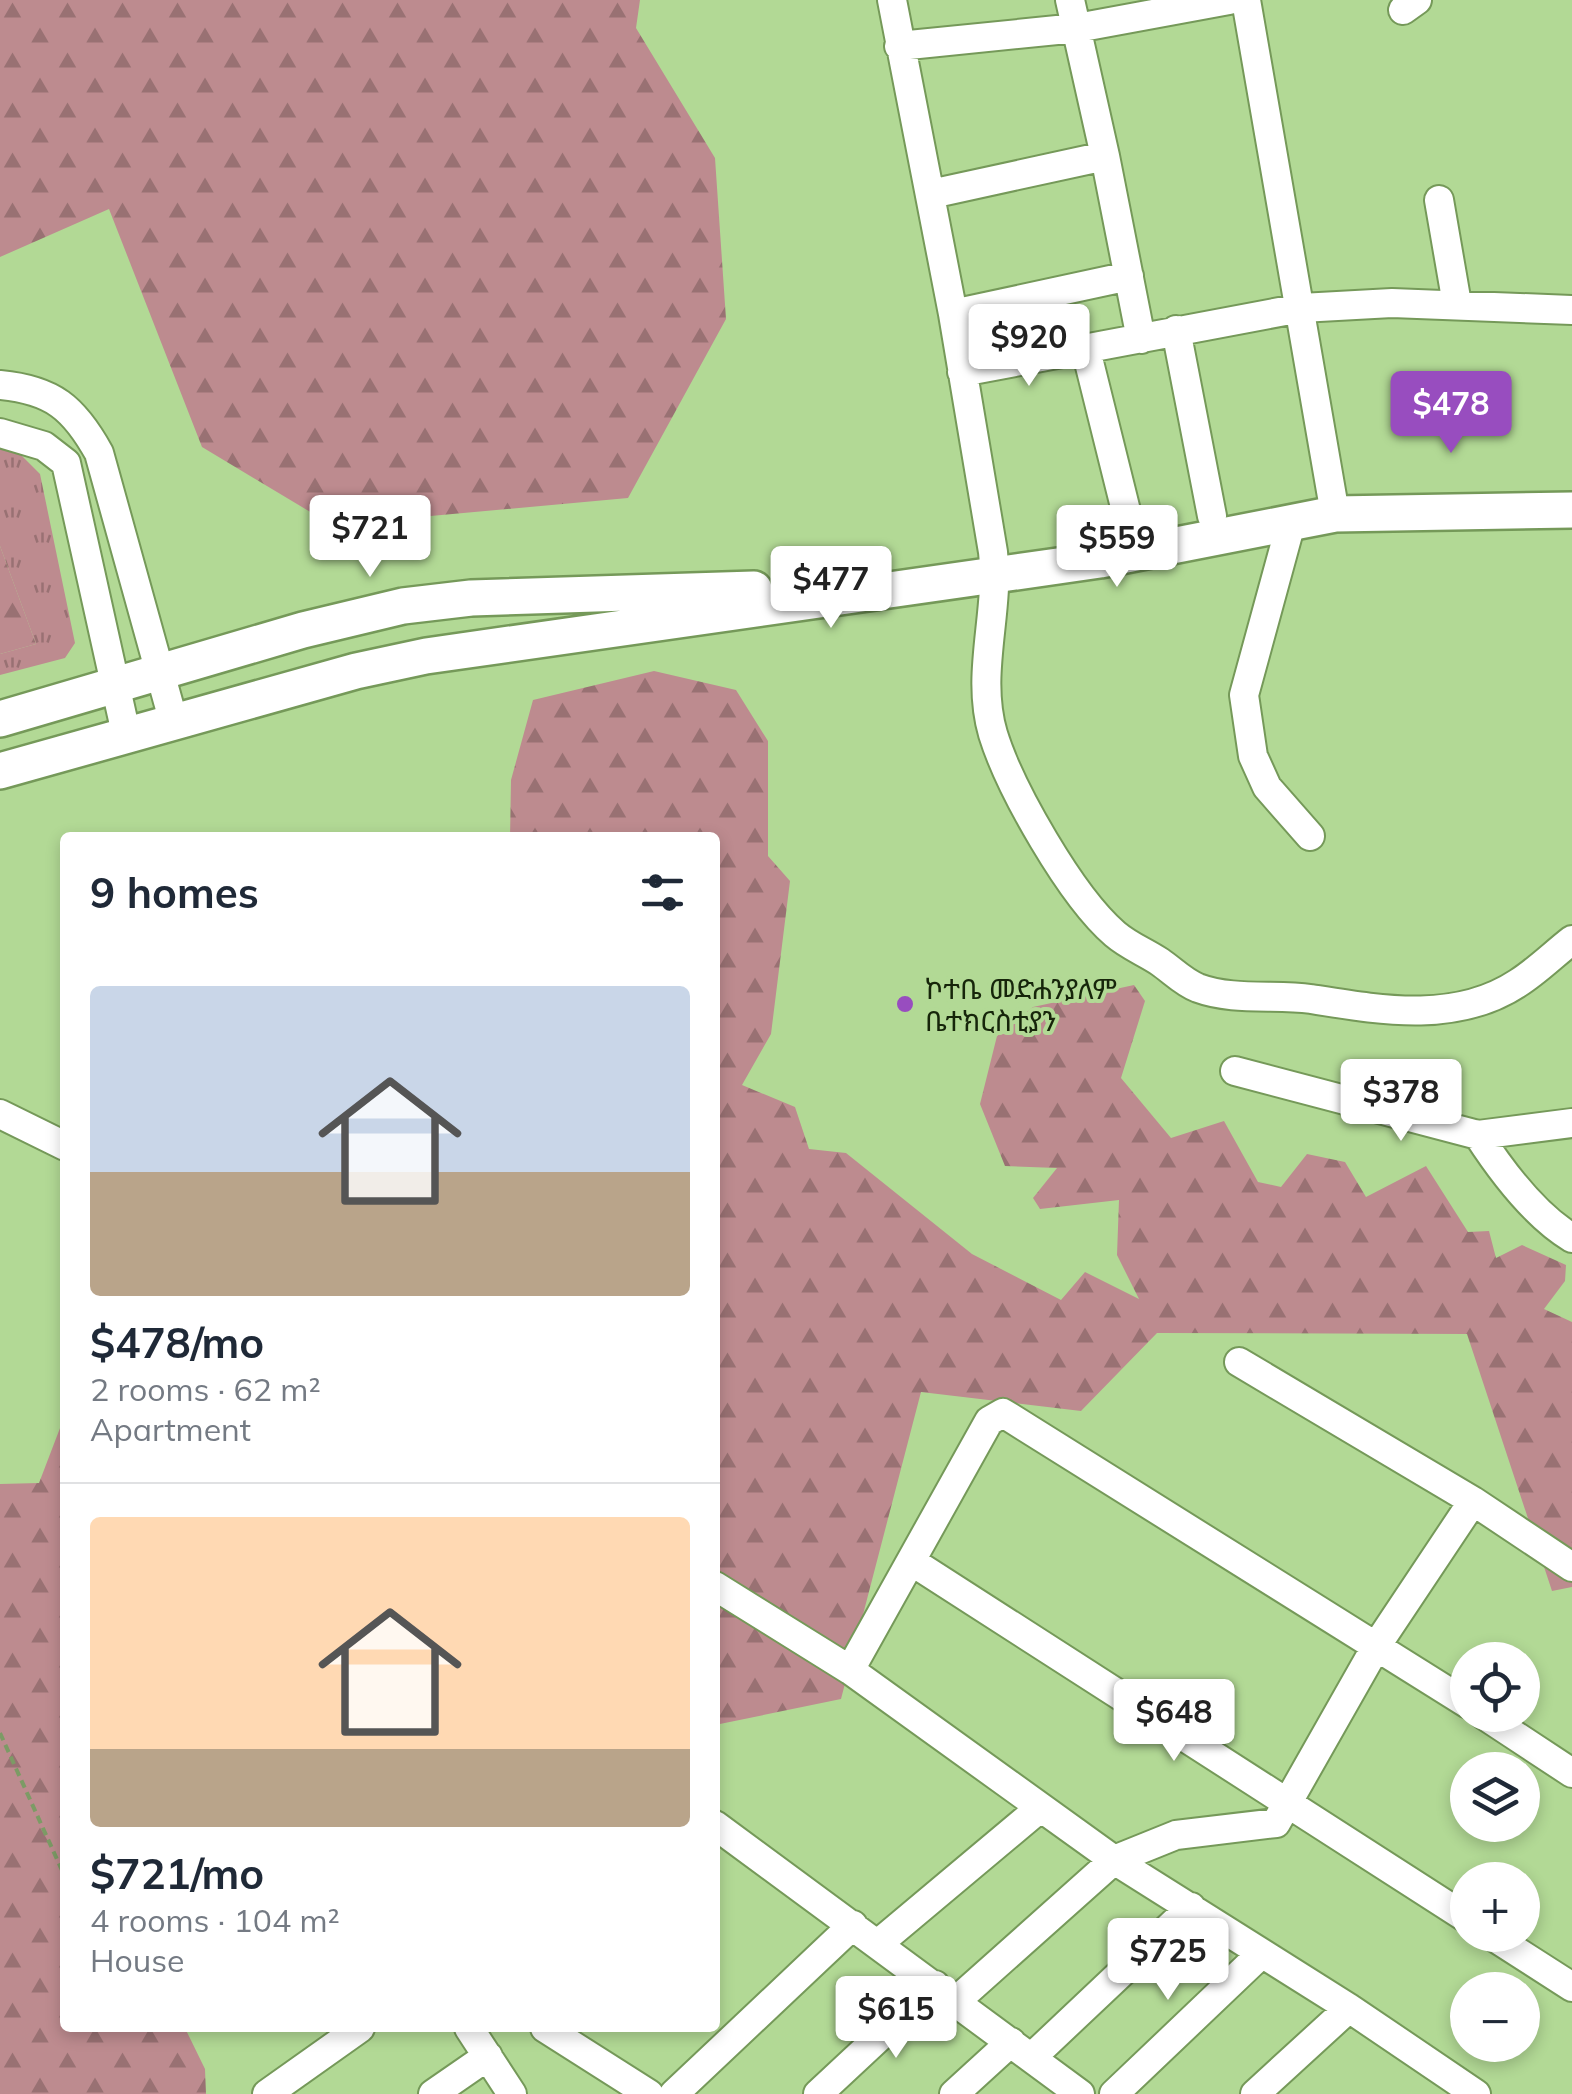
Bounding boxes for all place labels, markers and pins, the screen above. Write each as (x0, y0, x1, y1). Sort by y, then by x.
pin: $920 (970, 304, 1088, 389)
pin: $478 (1392, 371, 1510, 456)
pin: $721 (311, 495, 429, 580)
pin: $559 (1058, 505, 1176, 590)
pin: $477 (772, 546, 890, 631)
place label: ኮተቤ መድሐንያለም ቤተክርስቲያን (925, 971, 1117, 1038)
marker: ኮተቤ መድሐንያለም ቤተክርስቲያን (894, 993, 916, 1015)
pin: $378 (1342, 1059, 1460, 1144)
pin: $648 (1115, 1679, 1233, 1764)
pin: $725 (1109, 1918, 1227, 2003)
pin: $615 (837, 1976, 955, 2061)

